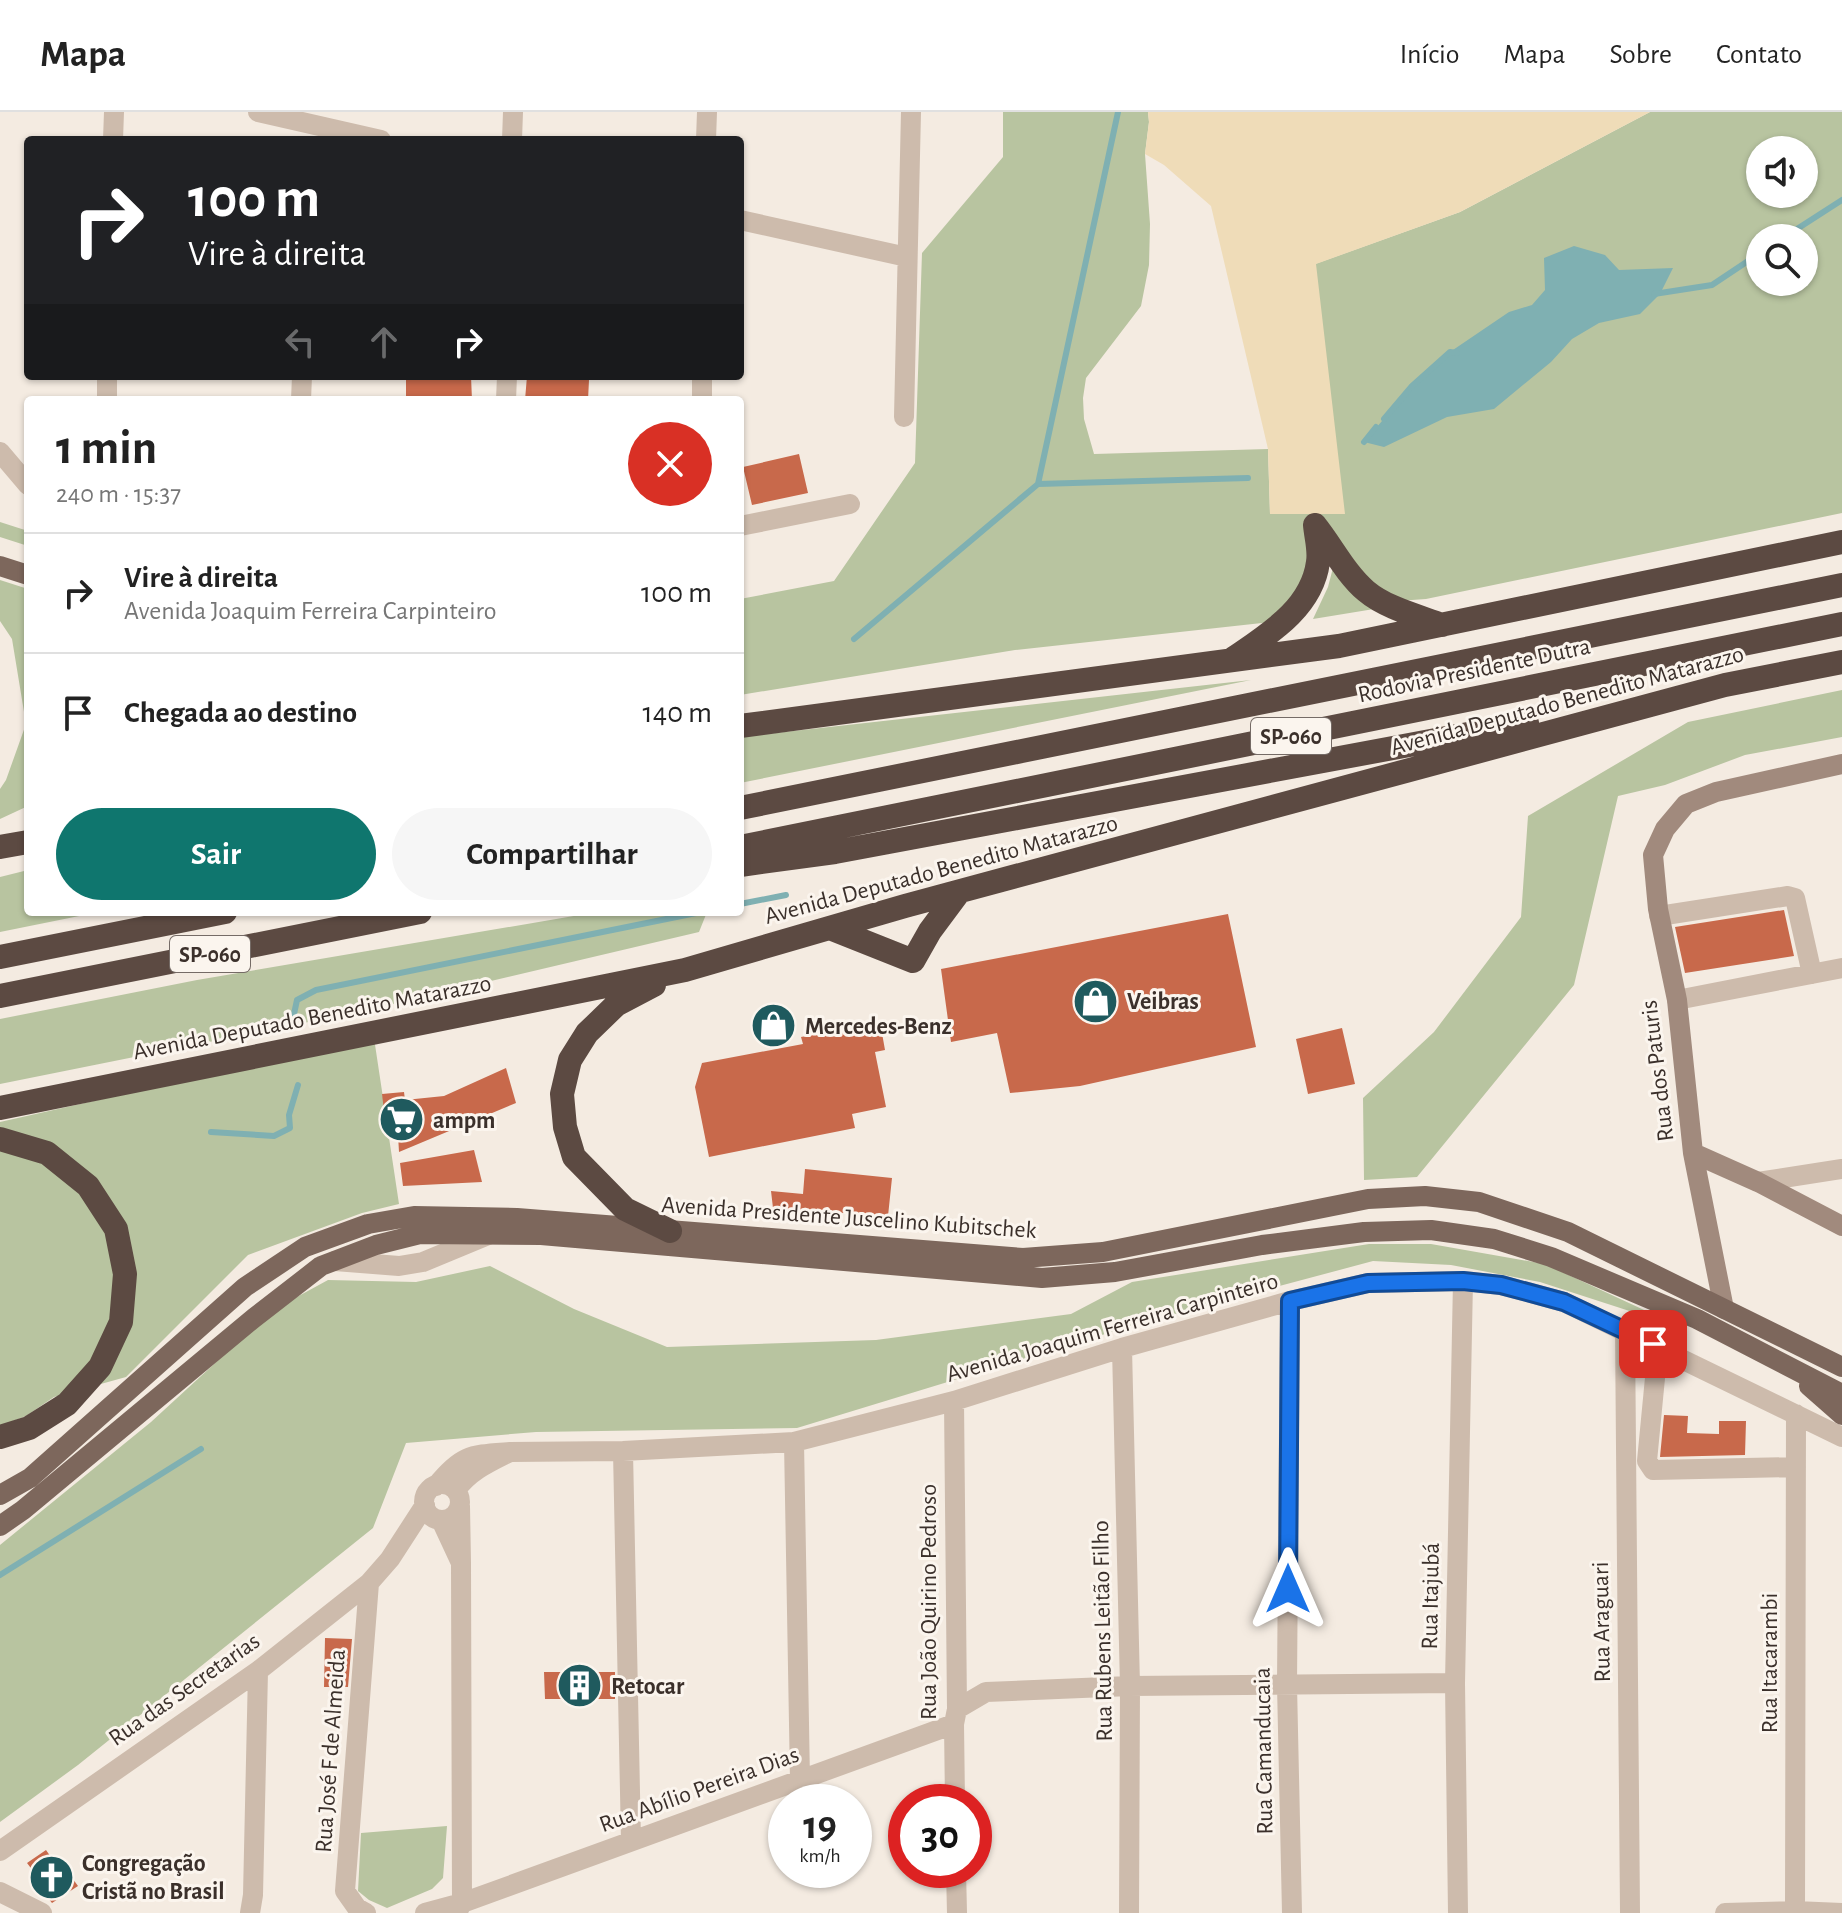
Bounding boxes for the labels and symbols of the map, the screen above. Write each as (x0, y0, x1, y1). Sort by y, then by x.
street label: Rodovia Presidente Dutra (1356, 635, 1593, 707)
street label: Avenida Deputado Benedito Matarazzo (1388, 642, 1746, 760)
road number: SP-060 (1251, 718, 1331, 754)
street label: Avenida Deputado Benedito Matarazzo (762, 811, 1120, 929)
road number: SP-060 (170, 936, 250, 972)
street label: Avenida Deputado Benedito Matarazzo (131, 971, 493, 1065)
shop icon: Veibras (1072, 977, 1120, 1025)
place label: Veibras (1127, 990, 1199, 1014)
street label: Rua dos Paturis (1637, 999, 1679, 1143)
shop icon: Mercedes-Benz (750, 1002, 798, 1050)
place label: Mercedes-Benz (805, 1015, 952, 1039)
supermarket icon: ampm (378, 1096, 426, 1144)
place label: ampm (433, 1109, 495, 1133)
street label: Avenida Presidente Juscelino Kubitschek (661, 1193, 1037, 1243)
street label: Avenida Joaquim Ferreira Carpinteiro (944, 1269, 1281, 1387)
pin (1619, 1310, 1687, 1378)
street label: Rua João Quirino Pedroso (917, 1484, 941, 1720)
street label: Rua Rubens Leitão Filho (1089, 1520, 1117, 1742)
street label: Rua Itajubá (1418, 1542, 1444, 1650)
position arrow (1246, 1547, 1330, 1631)
street label: Rua Araguari (1589, 1561, 1615, 1683)
street label: Rua Itacarambi (1758, 1593, 1782, 1733)
street label: Rua das Secretarias (105, 1629, 264, 1751)
street label: Rua José F de Almeida (312, 1648, 350, 1854)
building icon: Retocar (556, 1662, 604, 1710)
street label: Rua Camanducaia (1251, 1667, 1277, 1835)
place label: Retocar (611, 1675, 685, 1699)
street label: Rua Abílio Pereira Dias (596, 1743, 802, 1837)
speed limit sign: 30 (888, 1784, 992, 1888)
place label: Congregação Cristã no Brasil (82, 1852, 225, 1904)
church icon: Congregação Cristã no Brasil (27, 1853, 75, 1901)

